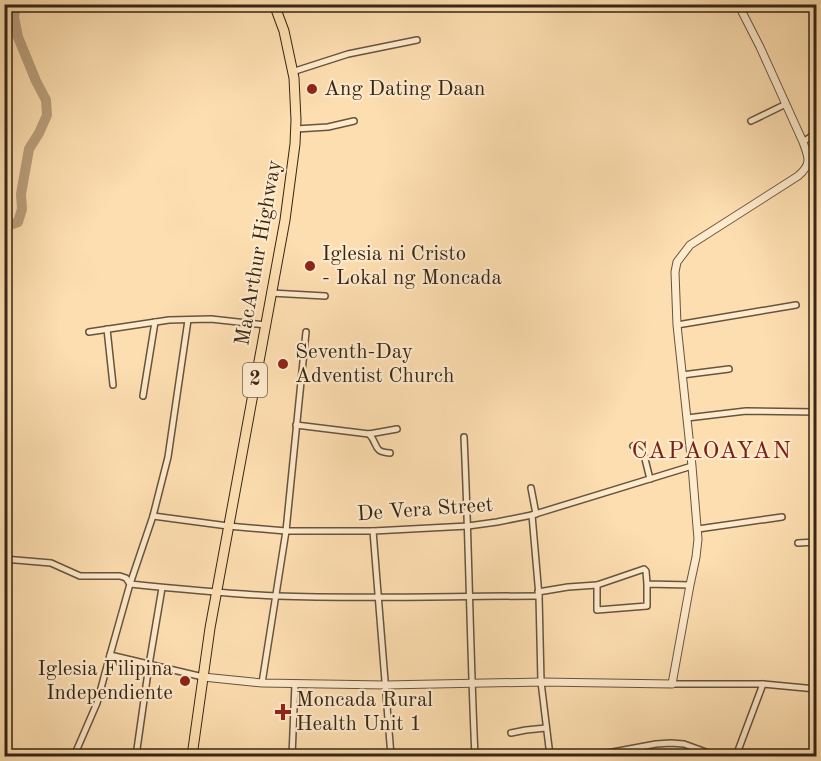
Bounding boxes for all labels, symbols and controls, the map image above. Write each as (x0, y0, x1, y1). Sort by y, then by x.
place label: Ang Dating Daan (324, 79, 485, 100)
marker: Ang Dating Daan (305, 82, 319, 96)
street label: MacArthur Highway (232, 159, 286, 347)
place label: Iglesia ni Cristo - Lokal ng Moncada (322, 244, 502, 289)
marker: Iglesia ni Cristo - Lokal ng Moncada (303, 259, 317, 273)
place label: Seventh-Day Adventist Church (295, 342, 454, 387)
marker: Seventh-Day Adventist Church (276, 357, 290, 371)
road number: 2 (243, 363, 267, 397)
district label: CAPAOAYAN (632, 440, 792, 464)
street label: De Vera Street (356, 495, 494, 525)
place label: Iglesia Filipina Independiente (38, 659, 173, 704)
marker: Iglesia Filipina Independiente (178, 674, 192, 688)
place label: Moncada Rural Health Unit 1 (296, 690, 433, 735)
marker: Moncada Rural Health Unit 1 (274, 703, 292, 721)

